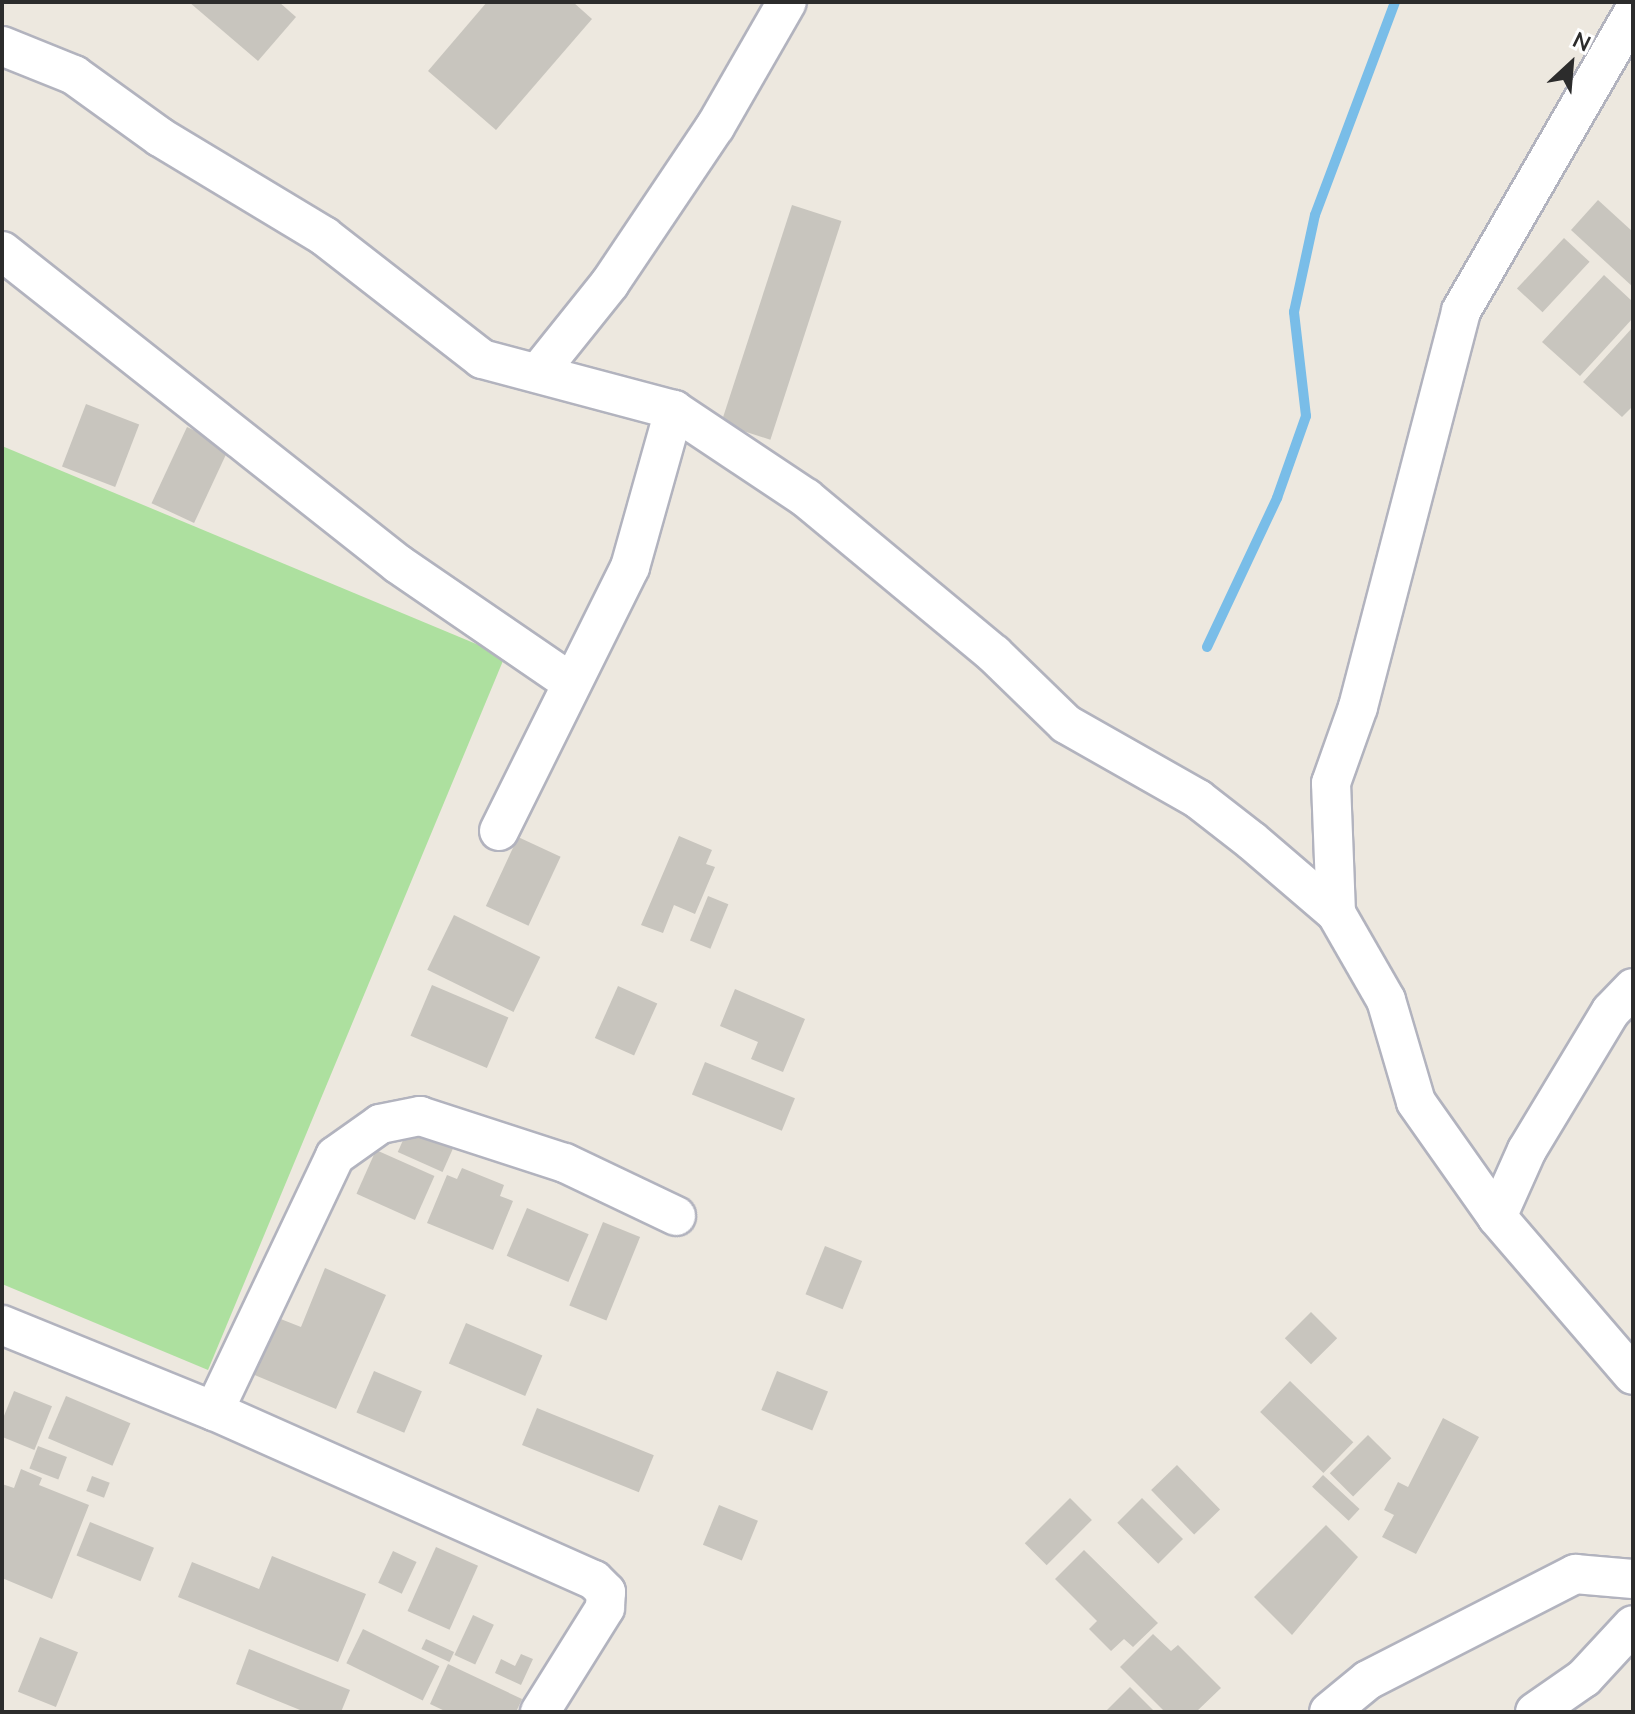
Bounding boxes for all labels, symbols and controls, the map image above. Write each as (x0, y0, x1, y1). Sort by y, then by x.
north arrow (1531, 24, 1611, 104)
text: N (1568, 25, 1595, 60)

